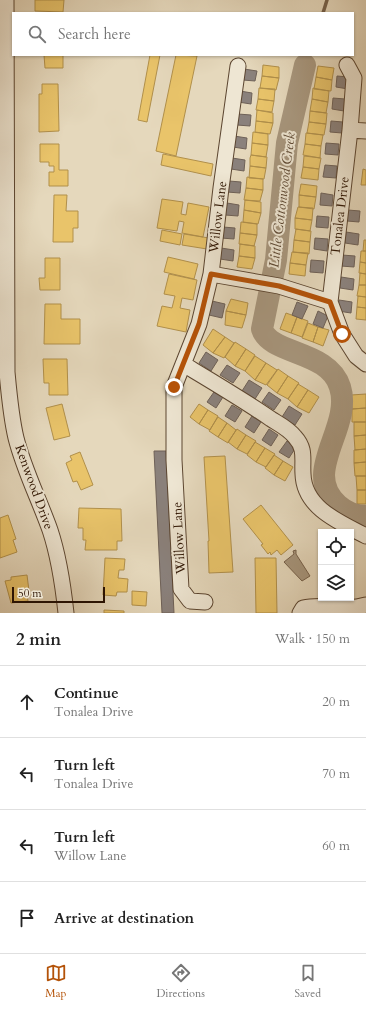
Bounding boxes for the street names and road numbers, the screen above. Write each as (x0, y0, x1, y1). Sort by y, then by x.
street label: Tonalea Drive (326, 175, 354, 256)
street label: Willow Lane (205, 180, 231, 255)
street label: Kenwood Drive (10, 442, 58, 532)
street label: Willow Lane (168, 501, 190, 576)

